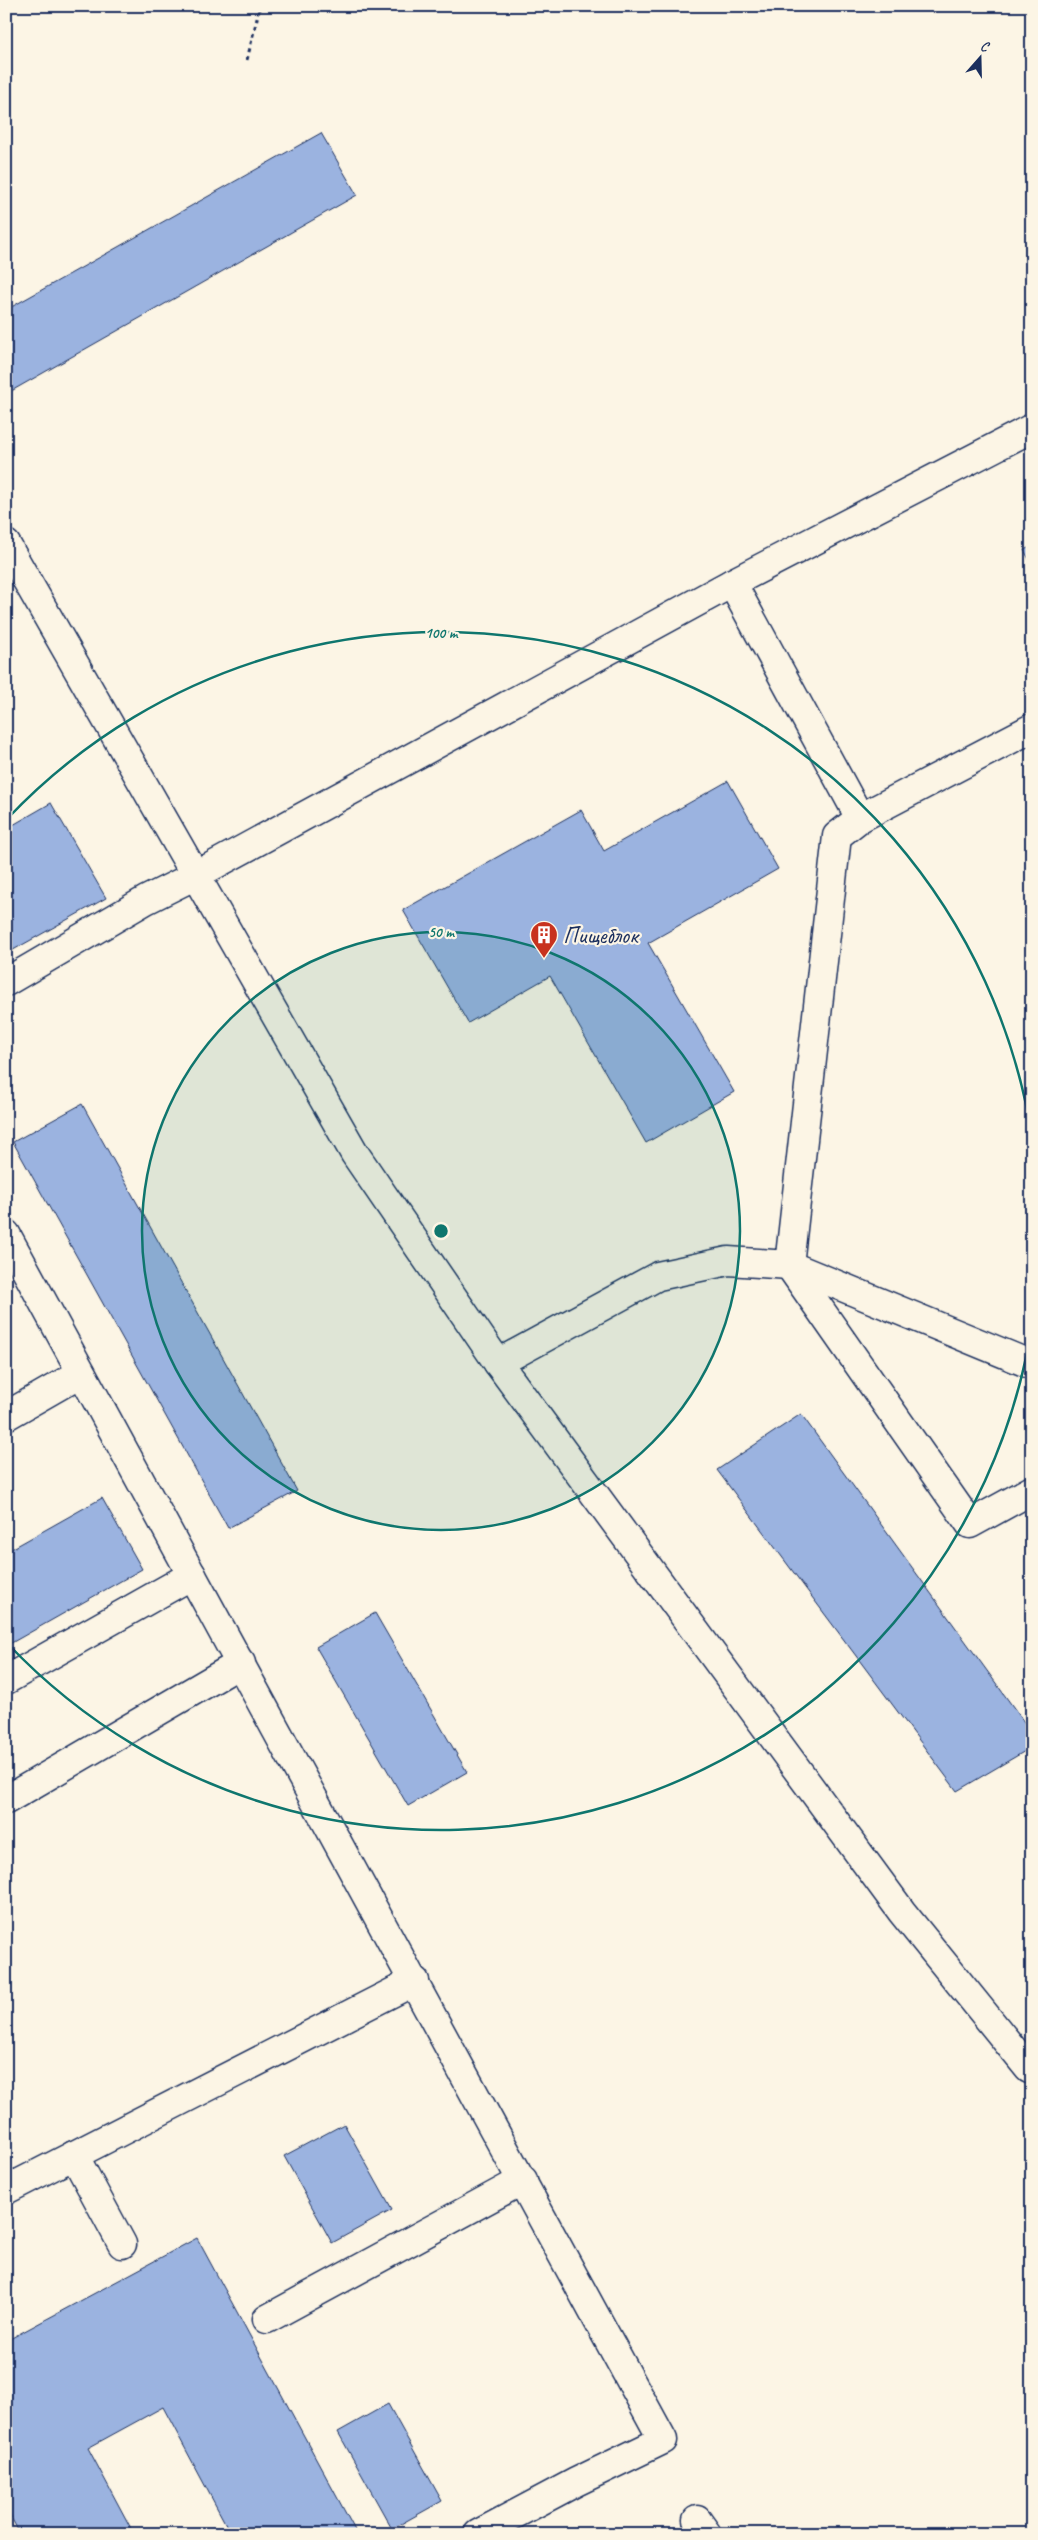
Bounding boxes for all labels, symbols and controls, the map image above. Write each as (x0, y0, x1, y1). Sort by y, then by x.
north arrow (956, 32, 1006, 82)
text: С (978, 37, 992, 56)
text: 100 m (425, 624, 459, 643)
building icon: Пищеблок (529, 920, 559, 959)
place label: Пищеблок (563, 920, 640, 950)
text: 50 m (428, 923, 455, 942)
centre of rings (432, 1222, 450, 1240)

